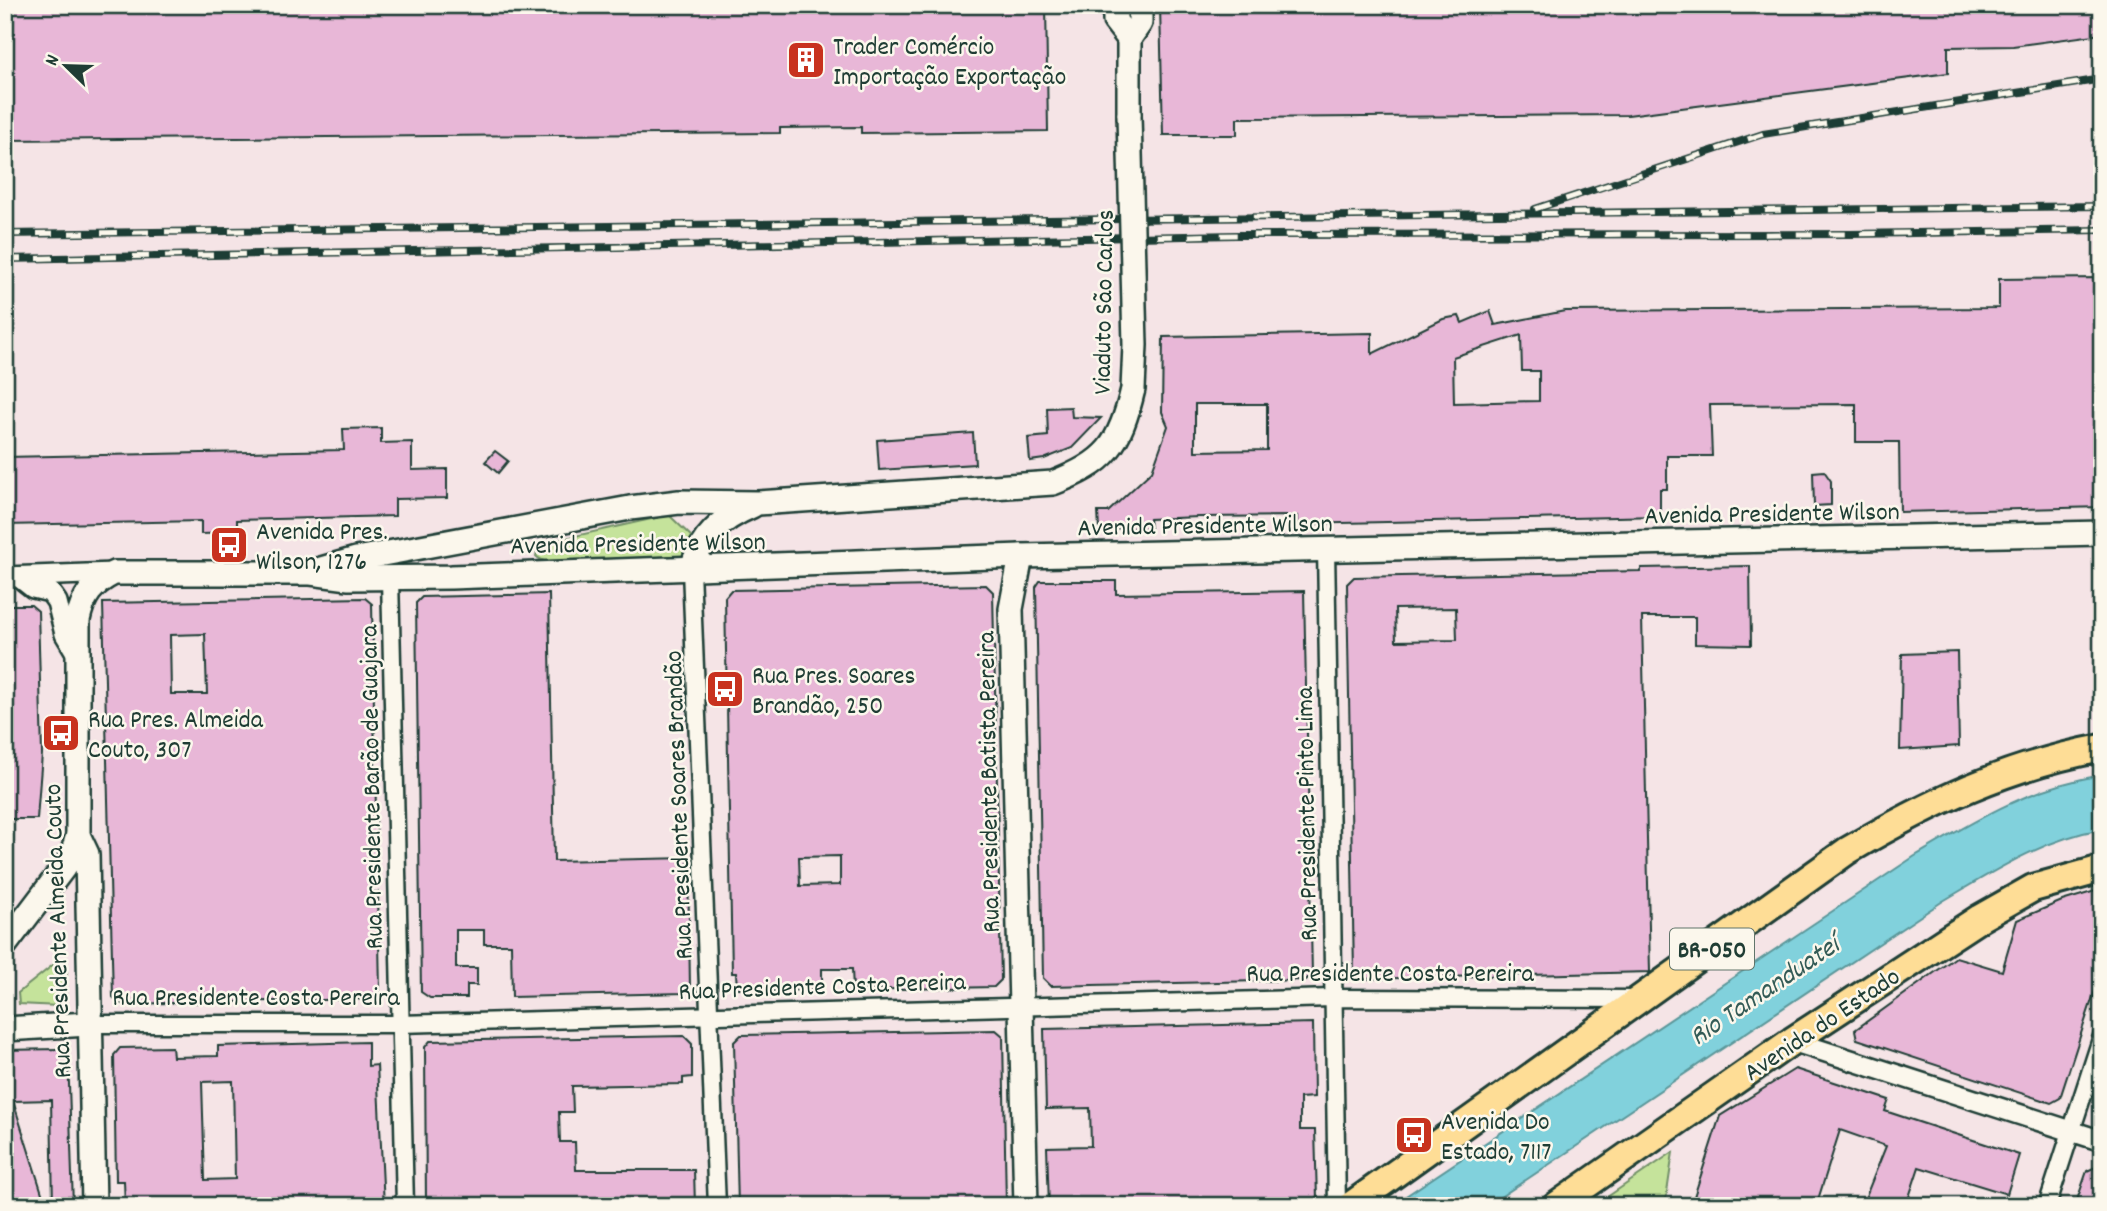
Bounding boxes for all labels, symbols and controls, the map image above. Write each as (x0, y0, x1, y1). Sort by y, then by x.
place label: Trader Comércio Importação Exportação (833, 30, 1066, 97)
north arrow (32, 32, 102, 102)
building icon: Trader Comércio Importação Exportação (785, 39, 827, 81)
text: N (39, 51, 68, 70)
street label: Viaduto São Carlos (1085, 209, 1126, 395)
street label: Avenida Presidente Wilson (1644, 495, 1900, 536)
street label: Avenida Presidente Wilson (1077, 507, 1333, 548)
place label: Avenida Pres. Wilson, 1276 (256, 515, 388, 582)
bus stop icon: Avenida Pres. Wilson, 1276 (208, 524, 250, 566)
street label: Avenida Presidente Wilson (510, 525, 766, 566)
street label: Rua Presidente Barão de Guajara (352, 623, 395, 950)
street label: Rua Presidente Batista Pereira (969, 630, 1012, 933)
street label: Rua Presidente Soares Brandão (657, 650, 704, 960)
place label: Rua Pres. Soares Brandão, 250 (752, 659, 915, 726)
bus stop icon: Rua Pres. Soares Brandão, 250 (704, 668, 746, 710)
street label: Rua Presidente Pinto Lima (1288, 686, 1329, 941)
place label: Rua Pres. Almeida Couto, 307 (88, 703, 264, 770)
bus stop icon: Rua Pres. Almeida Couto, 307 (40, 712, 82, 754)
street label: Rua Presidente Almeida Couto (36, 783, 83, 1079)
water label: Rio Tamanduateí (1683, 924, 1855, 1058)
road number: BR-050 (1670, 929, 1754, 970)
street label: Rua Presidente Costa Pereira (1246, 957, 1534, 994)
street label: Avenida do Estado (1737, 960, 1909, 1092)
street label: Rua Presidente Costa Pereira (678, 965, 967, 1012)
street label: Rua Presidente Costa Pereira (112, 981, 400, 1018)
place label: Avenida Do Estado, 7117 (1441, 1105, 1552, 1172)
bus stop icon: Avenida Do Estado, 7117 (1393, 1114, 1435, 1156)

